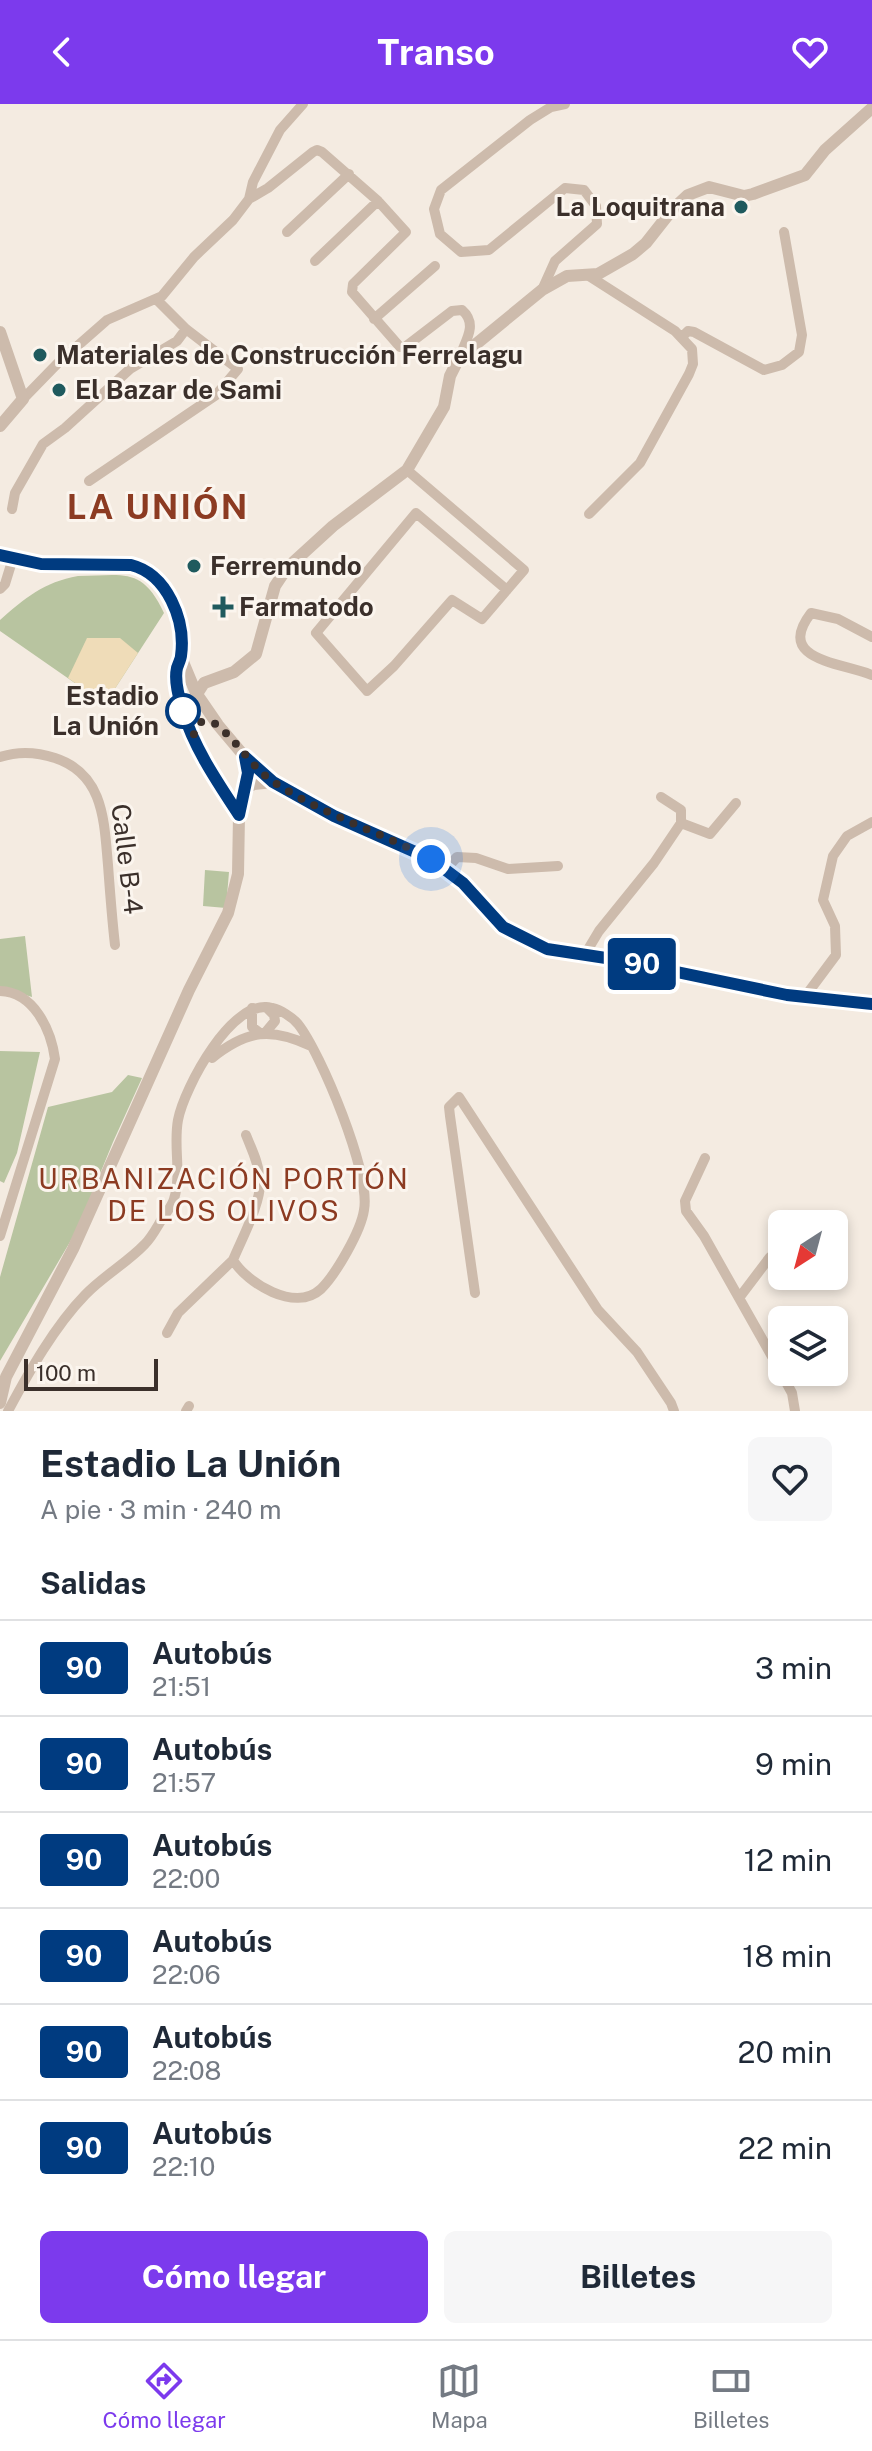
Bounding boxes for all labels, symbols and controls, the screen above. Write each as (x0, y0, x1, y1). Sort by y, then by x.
icon: back (40, 30, 84, 74)
icon: heart (788, 30, 832, 74)
text: Transo (377, 31, 495, 73)
place label: La Loquitrana (556, 191, 725, 222)
marker: La Loquitrana (732, 198, 750, 216)
place label: Materiales de Construcción Ferrelagu (56, 339, 523, 370)
marker: Materiales de Construcción Ferrelagu (31, 346, 49, 364)
place label: El Bazar de Sami (75, 374, 282, 405)
marker: El Bazar de Sami (50, 381, 68, 399)
district label: LA UNIÓN (67, 487, 249, 527)
place label: Ferremundo (210, 550, 362, 581)
marker: Ferremundo (185, 557, 203, 575)
place label: Farmatodo (239, 591, 374, 622)
marker: Farmatodo (214, 598, 232, 616)
place label: Estadio La Unión (52, 680, 159, 741)
marker: Estadio La Unión (166, 694, 200, 728)
street label: Calle B-4 (105, 802, 150, 916)
your location (411, 839, 451, 879)
line badge: 90 (606, 938, 678, 990)
text: 90 (624, 947, 660, 980)
district label: URBANIZACIÓN PORTÓN DE LOS OLIVOS (38, 1162, 410, 1227)
north arrow (768, 1210, 848, 1290)
map controls (768, 1210, 848, 1386)
button: layers (768, 1306, 848, 1386)
scale bar (24, 1355, 158, 1391)
text: 100 m (36, 1360, 96, 1386)
button: heart (748, 1437, 832, 1521)
text: Estadio La Unión (40, 1441, 341, 1486)
text: A pie · 3 min · 240 m (40, 1494, 281, 1525)
text: Salidas (40, 1565, 146, 1601)
text: Autobús (152, 1635, 272, 1671)
text: 3 min (755, 1650, 832, 1686)
text: 90 (66, 1651, 102, 1684)
text: 21:51 (152, 1671, 211, 1702)
text: Autobús (152, 1731, 272, 1767)
text: 9 min (755, 1746, 832, 1782)
text: 90 (66, 1747, 102, 1780)
text: 21:57 (152, 1767, 216, 1798)
text: Autobús (152, 1827, 272, 1863)
text: 12 min (744, 1842, 832, 1878)
text: 90 (66, 1843, 102, 1876)
text: 22:00 (152, 1863, 221, 1894)
text: Autobús (152, 1923, 272, 1959)
text: 18 min (742, 1938, 832, 1974)
text: 90 (66, 1939, 102, 1972)
text: 22:06 (152, 1959, 221, 1990)
text: Autobús (152, 2019, 272, 2055)
text: 20 min (738, 2034, 832, 2070)
text: 90 (66, 2035, 102, 2068)
text: 22:08 (152, 2055, 221, 2086)
text: Autobús (152, 2115, 272, 2151)
text: 22 min (738, 2130, 832, 2166)
text: 90 (66, 2131, 102, 2164)
text: 22:10 (152, 2151, 215, 2182)
button: Cómo llegar (40, 2231, 428, 2323)
button: Billetes (444, 2231, 832, 2323)
tab: Cómo llegar (103, 2359, 226, 2433)
tab: Mapa (431, 2359, 488, 2433)
tab: Billetes (693, 2359, 769, 2433)

